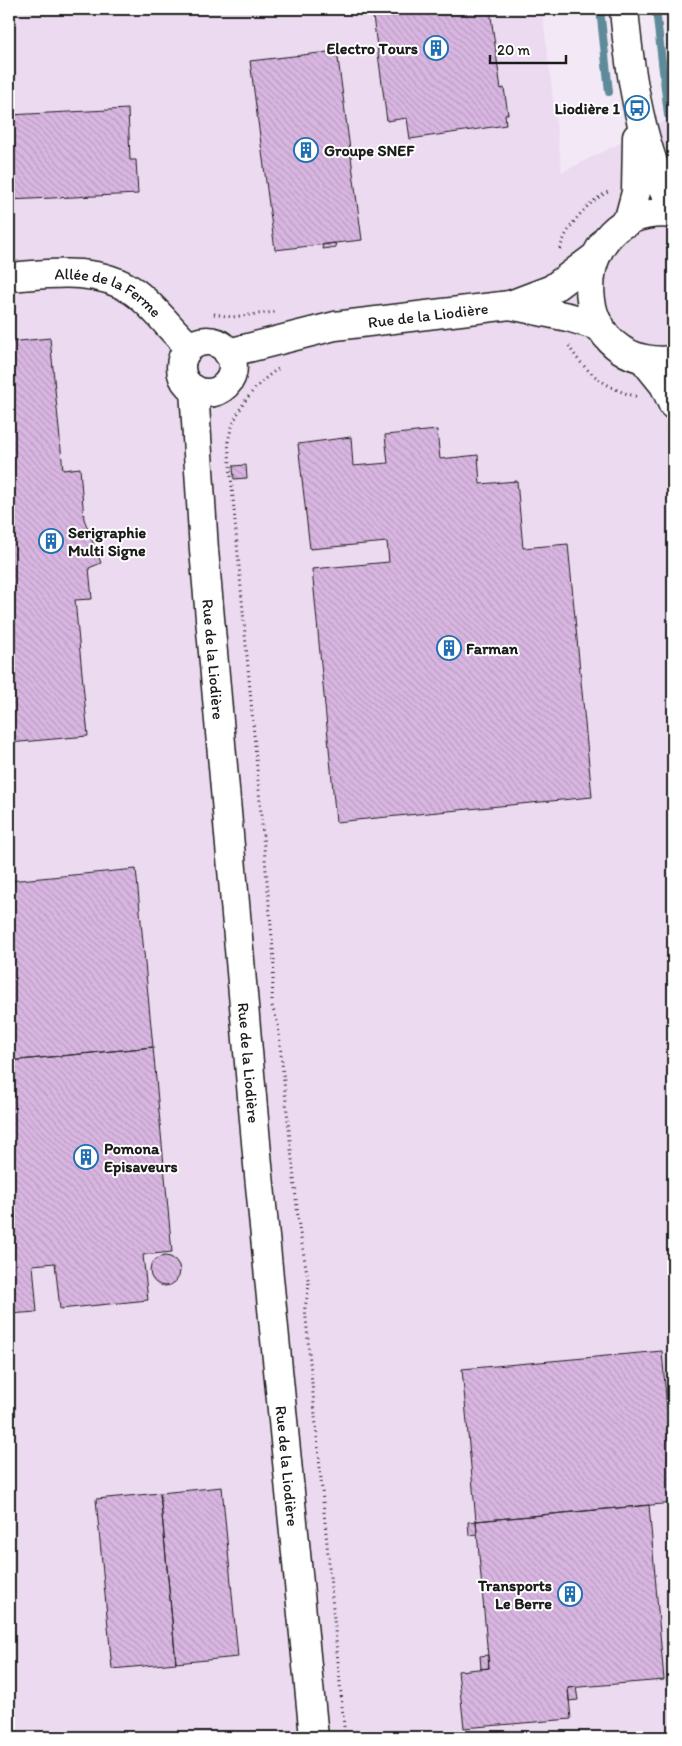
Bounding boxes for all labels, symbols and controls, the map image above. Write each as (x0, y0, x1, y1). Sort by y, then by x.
scale bar (490, 32, 566, 64)
building icon: Electro Tours (423, 35, 449, 61)
place label: Electro Tours (326, 39, 418, 58)
text: 20 m (497, 41, 531, 59)
bus stop icon: Liodière 1 (624, 95, 650, 121)
place label: Liodière 1 (554, 99, 621, 118)
building icon: Groupe SNEF (293, 137, 319, 163)
place label: Groupe SNEF (324, 141, 415, 161)
street label: Allée de la Ferme (54, 264, 166, 321)
street label: Rue de la Liodière (367, 298, 489, 331)
place label: Serigraphie Multi Signe (68, 523, 147, 561)
building icon: Serigraphie Multi Signe (38, 528, 64, 554)
street label: Rue de la Liodière (199, 598, 228, 720)
building icon: Farman (436, 635, 462, 661)
place label: Farman (466, 639, 519, 658)
street label: Rue de la Liodière (234, 1002, 264, 1124)
place label: Pomona Episaveurs (104, 1139, 178, 1177)
building icon: Pomona Episaveurs (73, 1144, 99, 1170)
street label: Rue de la Liodière (272, 1405, 303, 1527)
place label: Transports Le Berre (477, 1576, 552, 1613)
building icon: Transports Le Berre (557, 1581, 583, 1607)

